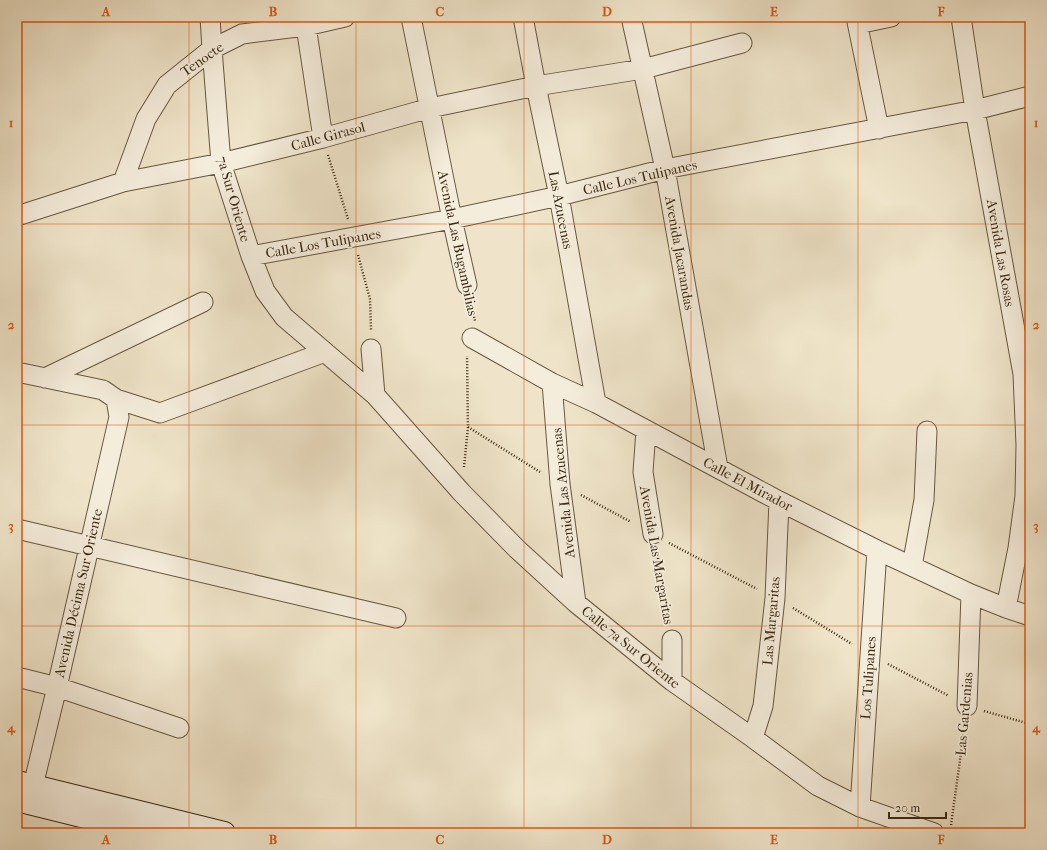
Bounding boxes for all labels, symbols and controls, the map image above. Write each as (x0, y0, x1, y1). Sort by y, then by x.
text: A (101, 4, 111, 19)
text: B (269, 4, 278, 19)
text: C (436, 4, 445, 19)
text: D (602, 4, 612, 19)
text: E (770, 4, 778, 19)
text: F (937, 4, 945, 19)
street label: Tenocte (178, 39, 227, 80)
text: 1 (9, 115, 14, 130)
text: 1 (1034, 115, 1039, 130)
street label: Calle Girasol (289, 118, 367, 155)
street label: 7a Sur Oriente (213, 154, 254, 244)
street label: Calle Los Tulipanes (581, 156, 699, 199)
street label: Avenida Las Bugambilias (434, 168, 481, 317)
street label: Las Azucenas (545, 170, 576, 251)
street label: Avenida Jacarandas (661, 194, 698, 311)
street label: Avenida Las Rosas (983, 197, 1018, 308)
street label: Calle Los Tulipanes (264, 225, 382, 262)
text: 2 (8, 317, 15, 332)
text: 2 (1033, 317, 1040, 332)
street label: Avenida Las Azucenas (548, 427, 579, 560)
street label: Calle El Mirador (700, 454, 795, 515)
street label: Avenida Las Margaritas (636, 483, 677, 626)
street label: Avenida Décima Sur Oriente (51, 507, 106, 680)
text: 3 (8, 518, 14, 534)
text: 3 (1033, 518, 1039, 534)
street label: Las Margaritas (759, 576, 784, 666)
street label: Calle 7a Sur Oriente (578, 602, 683, 692)
street label: Los Tulipanes (857, 636, 880, 720)
street label: Las Gardenias (952, 672, 977, 757)
text: 4 (6, 720, 16, 736)
text: 4 (1031, 720, 1041, 736)
scale bar (889, 794, 946, 820)
text: 20 m (895, 801, 920, 815)
text: A (101, 832, 111, 847)
text: B (269, 832, 278, 847)
text: C (436, 832, 445, 847)
text: D (602, 832, 612, 847)
text: E (770, 832, 778, 847)
text: F (937, 832, 945, 847)

